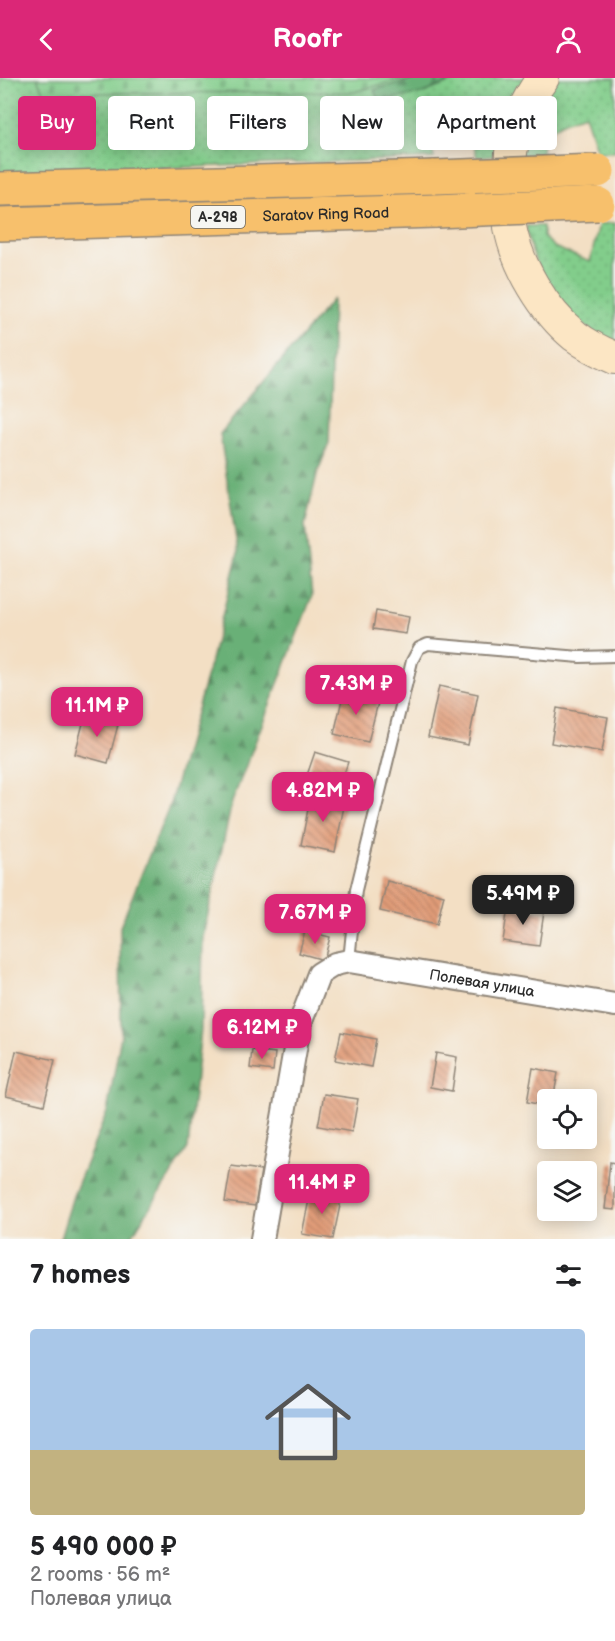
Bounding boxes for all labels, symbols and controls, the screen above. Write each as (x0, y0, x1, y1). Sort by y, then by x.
icon: back (30, 23, 63, 56)
text: Roofr (273, 23, 342, 55)
icon: person (552, 23, 585, 56)
chip: Buy (18, 96, 96, 150)
chip: Rent (108, 96, 195, 150)
chip: Filters (207, 96, 308, 150)
chip: New (320, 96, 404, 150)
chip: Apartment (416, 96, 557, 150)
street label: Saratov Ring Road (262, 203, 389, 226)
road number: А-298 (191, 206, 245, 228)
pin: 7.43M ₽ (301, 665, 411, 716)
text: 7.43M ₽ (319, 672, 393, 696)
pin: 11.1M ₽ (42, 687, 152, 738)
text: 11.1M ₽ (65, 694, 129, 718)
pin: 4.82M ₽ (268, 772, 378, 823)
text: 4.82M ₽ (286, 779, 360, 803)
pin: 5.49M ₽ (468, 875, 578, 926)
text: 5.49M ₽ (486, 882, 560, 906)
pin: 7.67M ₽ (260, 894, 370, 945)
text: 7.67M ₽ (279, 901, 351, 925)
street label: Полевая улица (428, 965, 536, 1001)
pin: 6.12M ₽ (207, 1009, 317, 1060)
text: 6.12M ₽ (226, 1016, 298, 1040)
map controls (537, 1089, 597, 1221)
button: locate (537, 1089, 597, 1149)
button: layers (537, 1161, 597, 1221)
pin: 11.4M ₽ (267, 1164, 377, 1215)
text: 11.4M ₽ (288, 1171, 356, 1195)
icon: filters (552, 1259, 585, 1292)
text: 7 homes (30, 1260, 130, 1291)
icon: home (254, 1368, 362, 1476)
text: 5 490 000 ₽ (30, 1532, 177, 1563)
text: 2 rooms · 56 m² (30, 1563, 170, 1587)
text: Полевая улица (30, 1587, 172, 1611)

